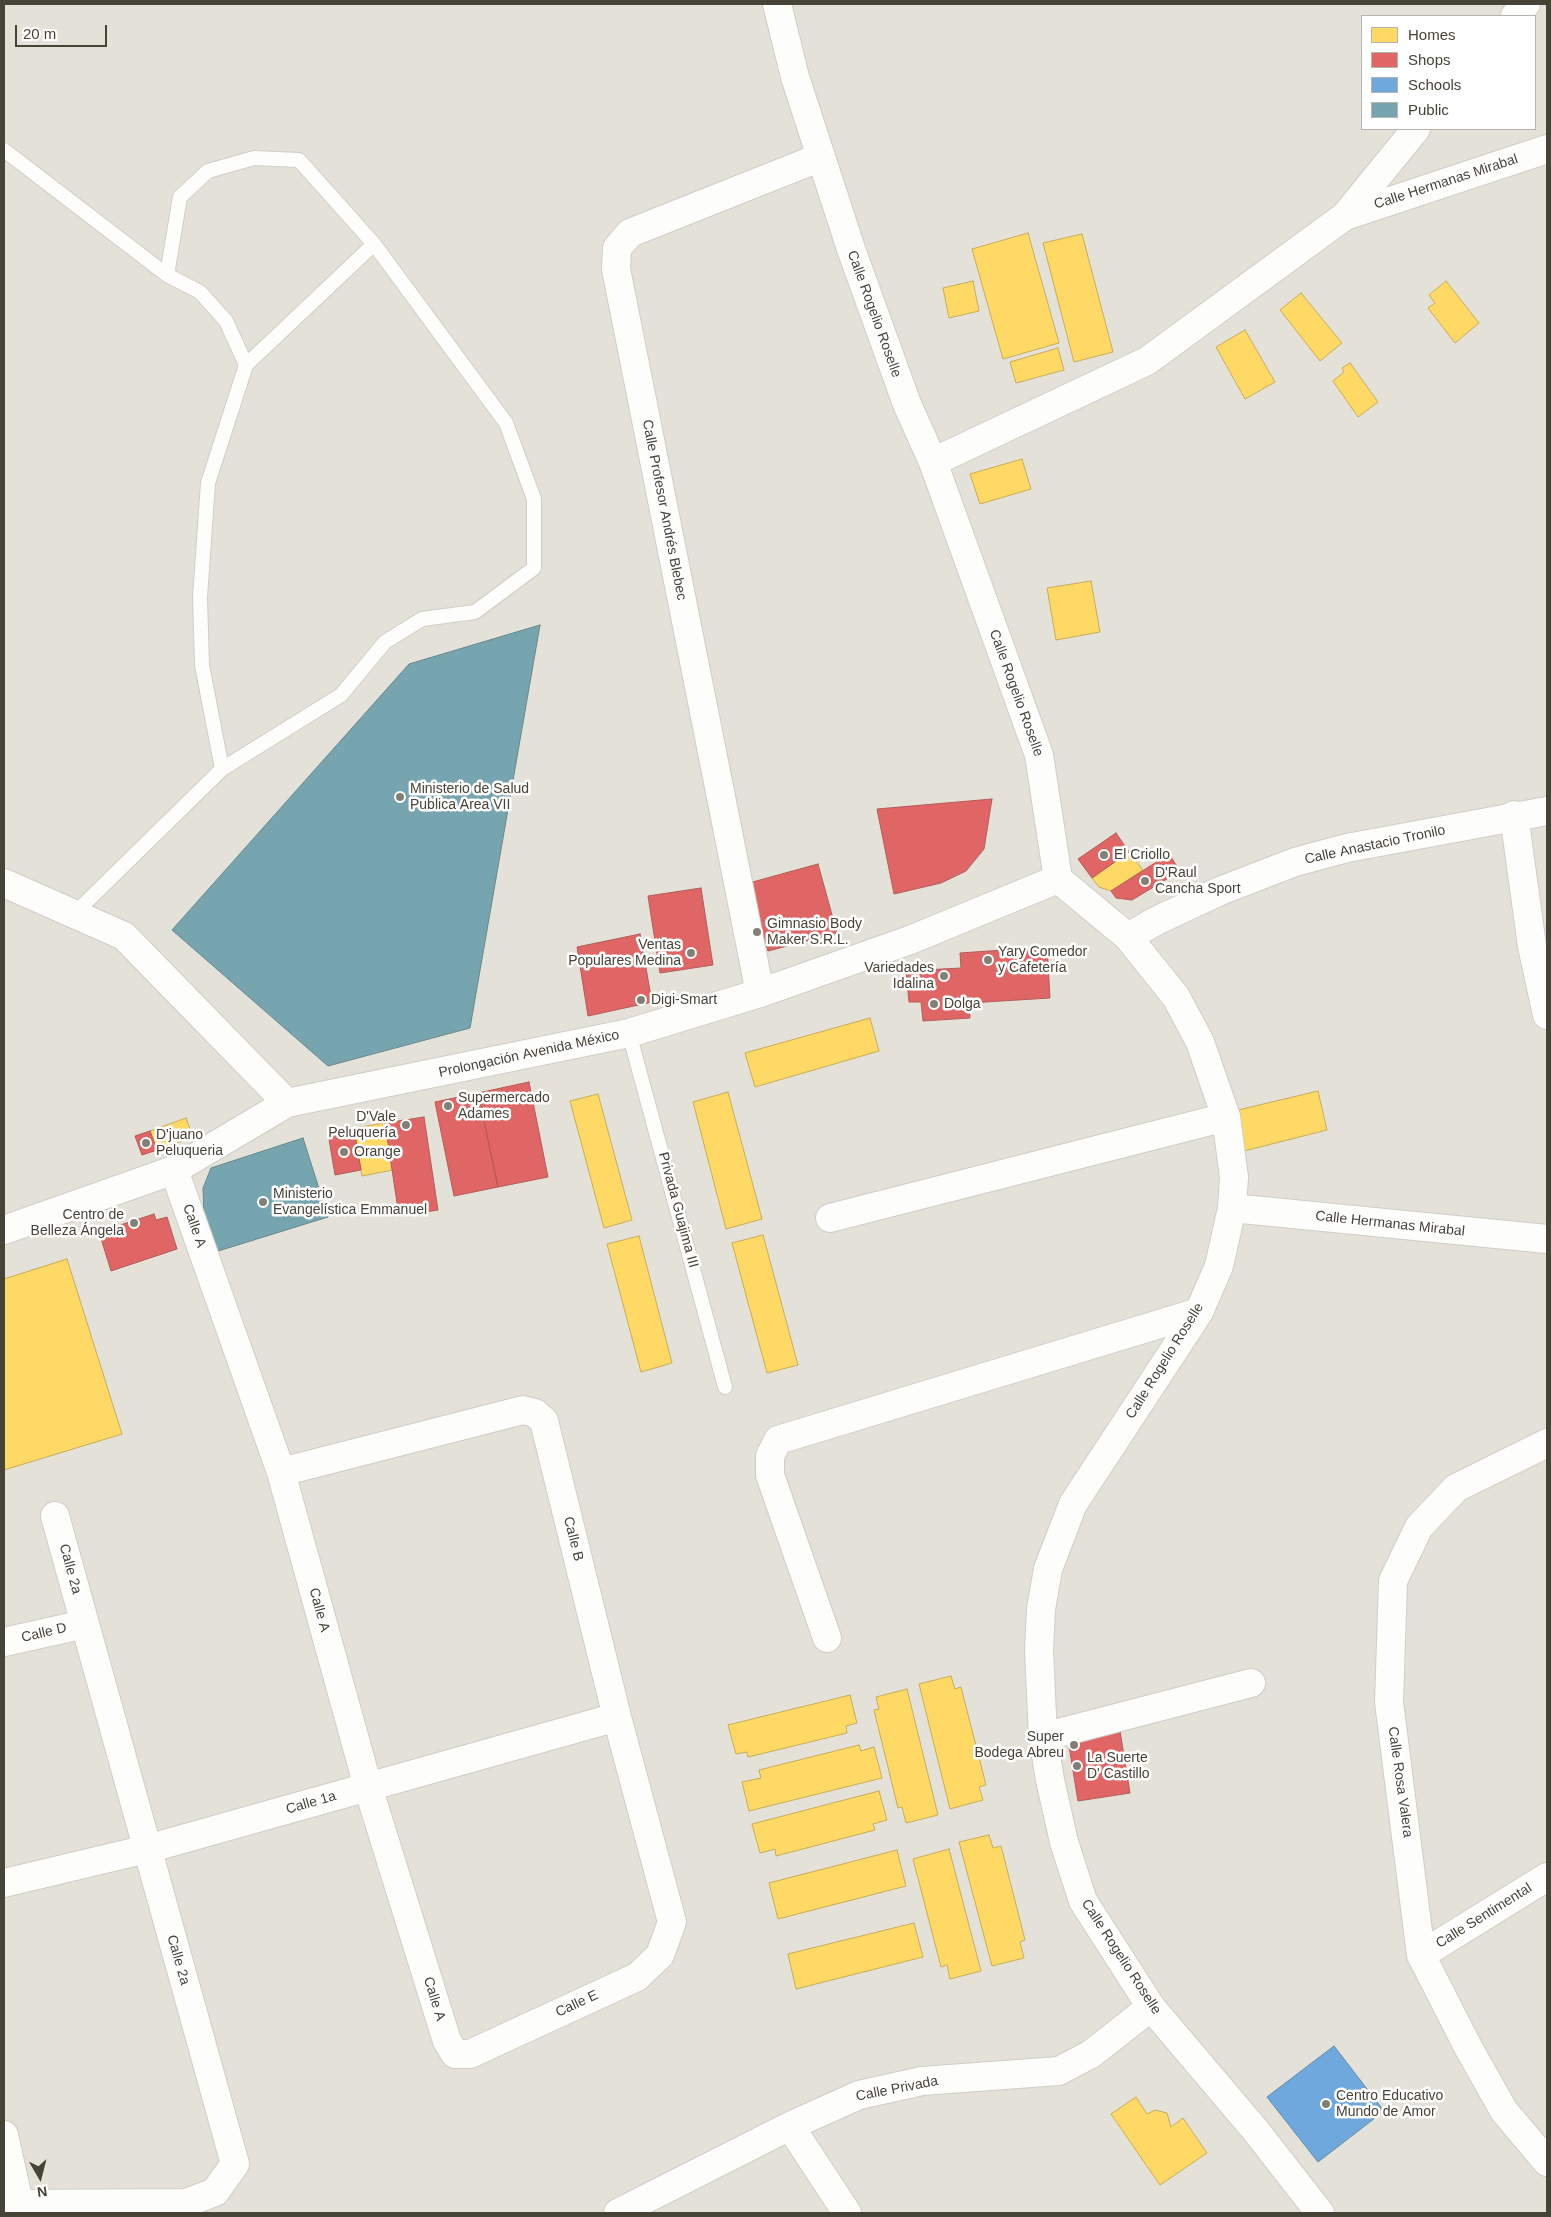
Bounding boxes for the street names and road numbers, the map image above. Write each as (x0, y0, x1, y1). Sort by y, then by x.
street label: Calle Hermanas Mirabal (1372, 151, 1520, 213)
street label: Calle Rogelio Roselle (843, 248, 905, 380)
street label: Calle Profesor Andrés Blebec (638, 418, 690, 602)
street label: Calle Rogelio Roselle (985, 627, 1047, 759)
street label: Calle Anastacio Tronilo (1303, 822, 1447, 868)
street label: Prolongación Avenida México (437, 1027, 621, 1081)
street label: Privada Guajima III (654, 1150, 702, 1270)
street label: Calle A (179, 1202, 209, 1250)
street label: Calle Hermanas Mirabal (1314, 1208, 1466, 1240)
street label: Calle Rogelio Roselle (1122, 1300, 1208, 1422)
street label: Calle B (559, 1515, 587, 1563)
street label: Calle 2a (55, 1542, 85, 1596)
street label: Calle A (305, 1586, 333, 1634)
street label: Calle D (20, 1620, 68, 1646)
street label: Calle Rosa Valera (1384, 1725, 1416, 1839)
street label: Calle 1a (284, 1788, 338, 1818)
street label: Calle Sentimental (1433, 1880, 1535, 1952)
street label: Calle Rogelio Roselle (1078, 1896, 1164, 2018)
street label: Calle 2a (163, 1933, 193, 1987)
street label: Calle A (419, 1975, 449, 2023)
street label: Calle E (553, 1987, 601, 2021)
street label: Calle Privada (855, 2073, 939, 2105)

